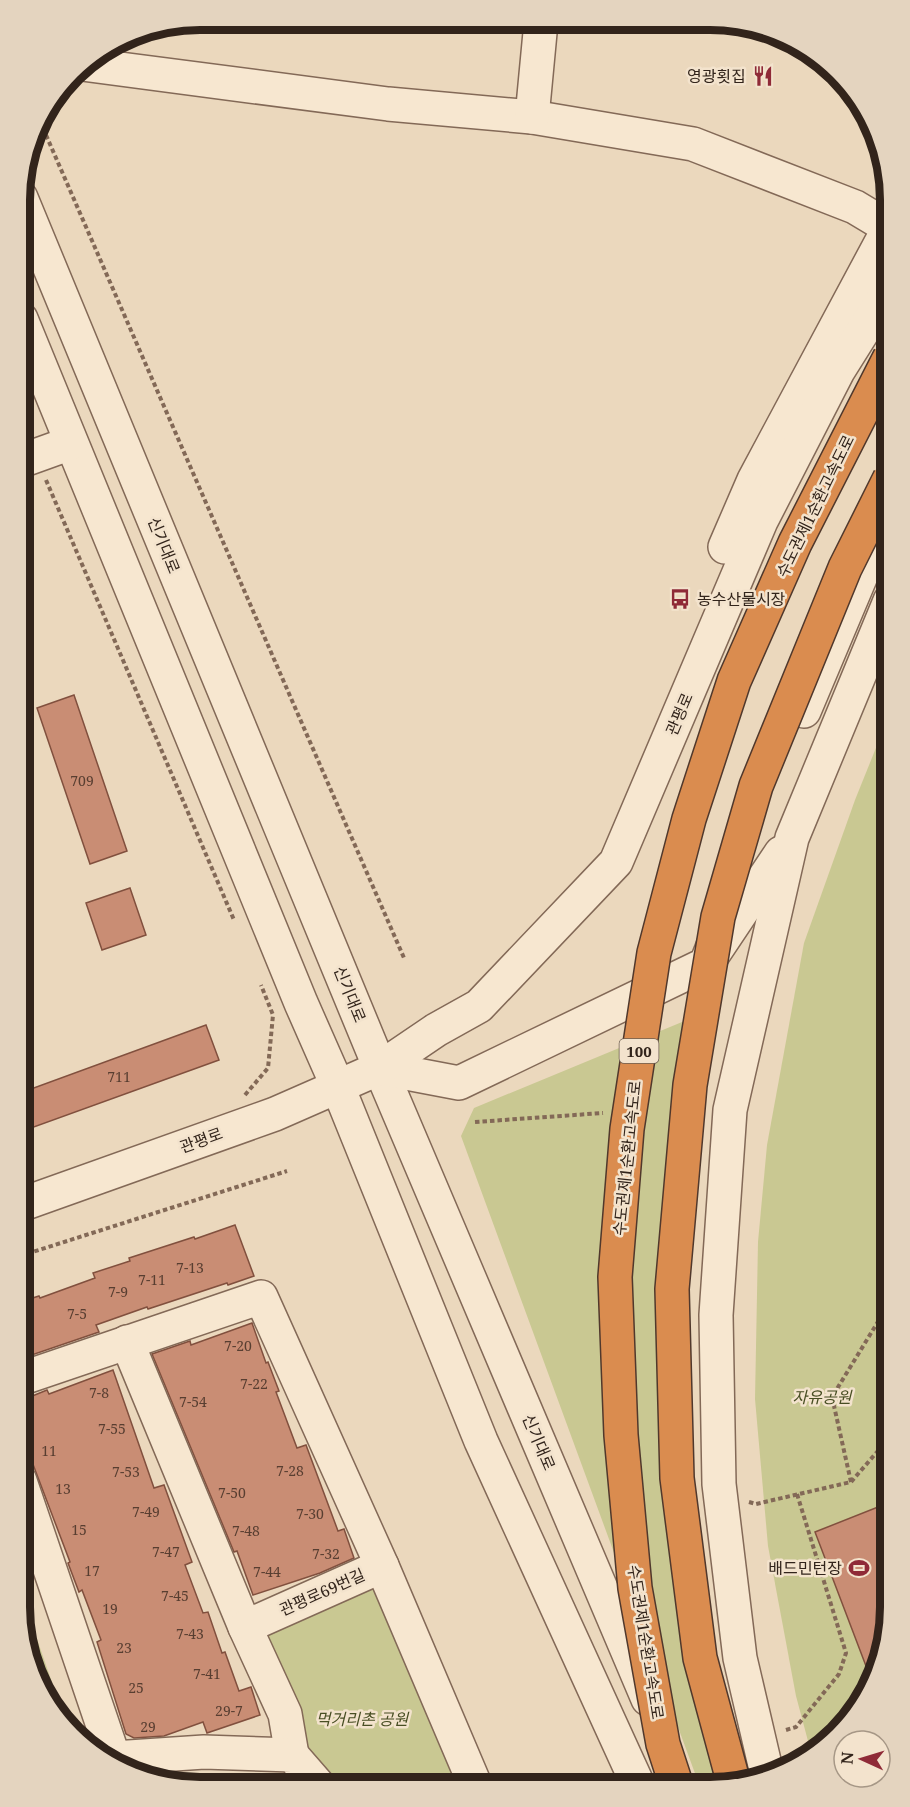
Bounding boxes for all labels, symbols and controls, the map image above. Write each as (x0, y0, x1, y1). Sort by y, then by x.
restaurant icon: 영광횟집 (751, 64, 775, 88)
place label: 영광횟집 (687, 65, 746, 87)
street label: 수도권제1순환고속도로 (771, 431, 859, 581)
street label: 신기대로 (143, 514, 185, 577)
bus stop icon: 농수산물시장 (668, 587, 692, 611)
place label: 농수산물시장 (697, 588, 786, 610)
street label: 관평로 (660, 689, 698, 739)
house number: 709 (70, 771, 94, 790)
street label: 신기대로 (329, 963, 371, 1026)
road number: 100 (620, 1039, 658, 1063)
house number: 711 (107, 1067, 131, 1086)
street label: 수도권제1순환고속도로 (608, 1079, 646, 1237)
street label: 관평로 (176, 1122, 226, 1158)
house number: 7-13 (176, 1258, 204, 1277)
house number: 7-11 (138, 1270, 166, 1289)
house number: 7-9 (108, 1282, 128, 1301)
house number: 7-5 (67, 1304, 87, 1323)
house number: 7-20 (224, 1336, 252, 1355)
house number: 7-22 (240, 1374, 268, 1393)
house number: 7-8 (89, 1383, 109, 1402)
park label: 자유공원 (793, 1386, 853, 1408)
house number: 7-54 (179, 1392, 207, 1411)
street label: 신기대로 (517, 1411, 561, 1474)
house number: 7-55 (98, 1419, 126, 1438)
house number: 11 (41, 1441, 57, 1460)
house number: 7-28 (276, 1461, 304, 1480)
house number: 7-53 (112, 1462, 140, 1481)
house number: 13 (55, 1479, 71, 1498)
house number: 7-50 (218, 1483, 246, 1502)
house number: 7-49 (132, 1502, 160, 1521)
house number: 7-30 (296, 1504, 324, 1523)
house number: 15 (71, 1520, 87, 1539)
house number: 7-48 (232, 1521, 260, 1540)
house number: 7-47 (152, 1542, 180, 1561)
house number: 7-32 (312, 1544, 340, 1563)
sports icon: 배드민턴장 (847, 1556, 871, 1580)
place label: 배드민턴장 (768, 1557, 842, 1579)
house number: 17 (84, 1561, 100, 1580)
house number: 7-44 (253, 1562, 281, 1581)
street label: 관평로69번길 (276, 1563, 368, 1621)
street label: 수도권제1순환고속도로 (623, 1563, 669, 1721)
house number: 7-45 (161, 1586, 189, 1605)
house number: 19 (102, 1599, 118, 1618)
house number: 7-43 (176, 1624, 204, 1643)
house number: 23 (116, 1638, 132, 1657)
house number: 7-41 (193, 1664, 221, 1683)
house number: 25 (128, 1678, 144, 1697)
house number: 29-7 (215, 1701, 243, 1720)
park label: 먹거리촌 공원 (316, 1708, 410, 1730)
house number: 29 (140, 1717, 156, 1736)
north arrow (832, 1729, 892, 1789)
text: N (836, 1751, 858, 1765)

